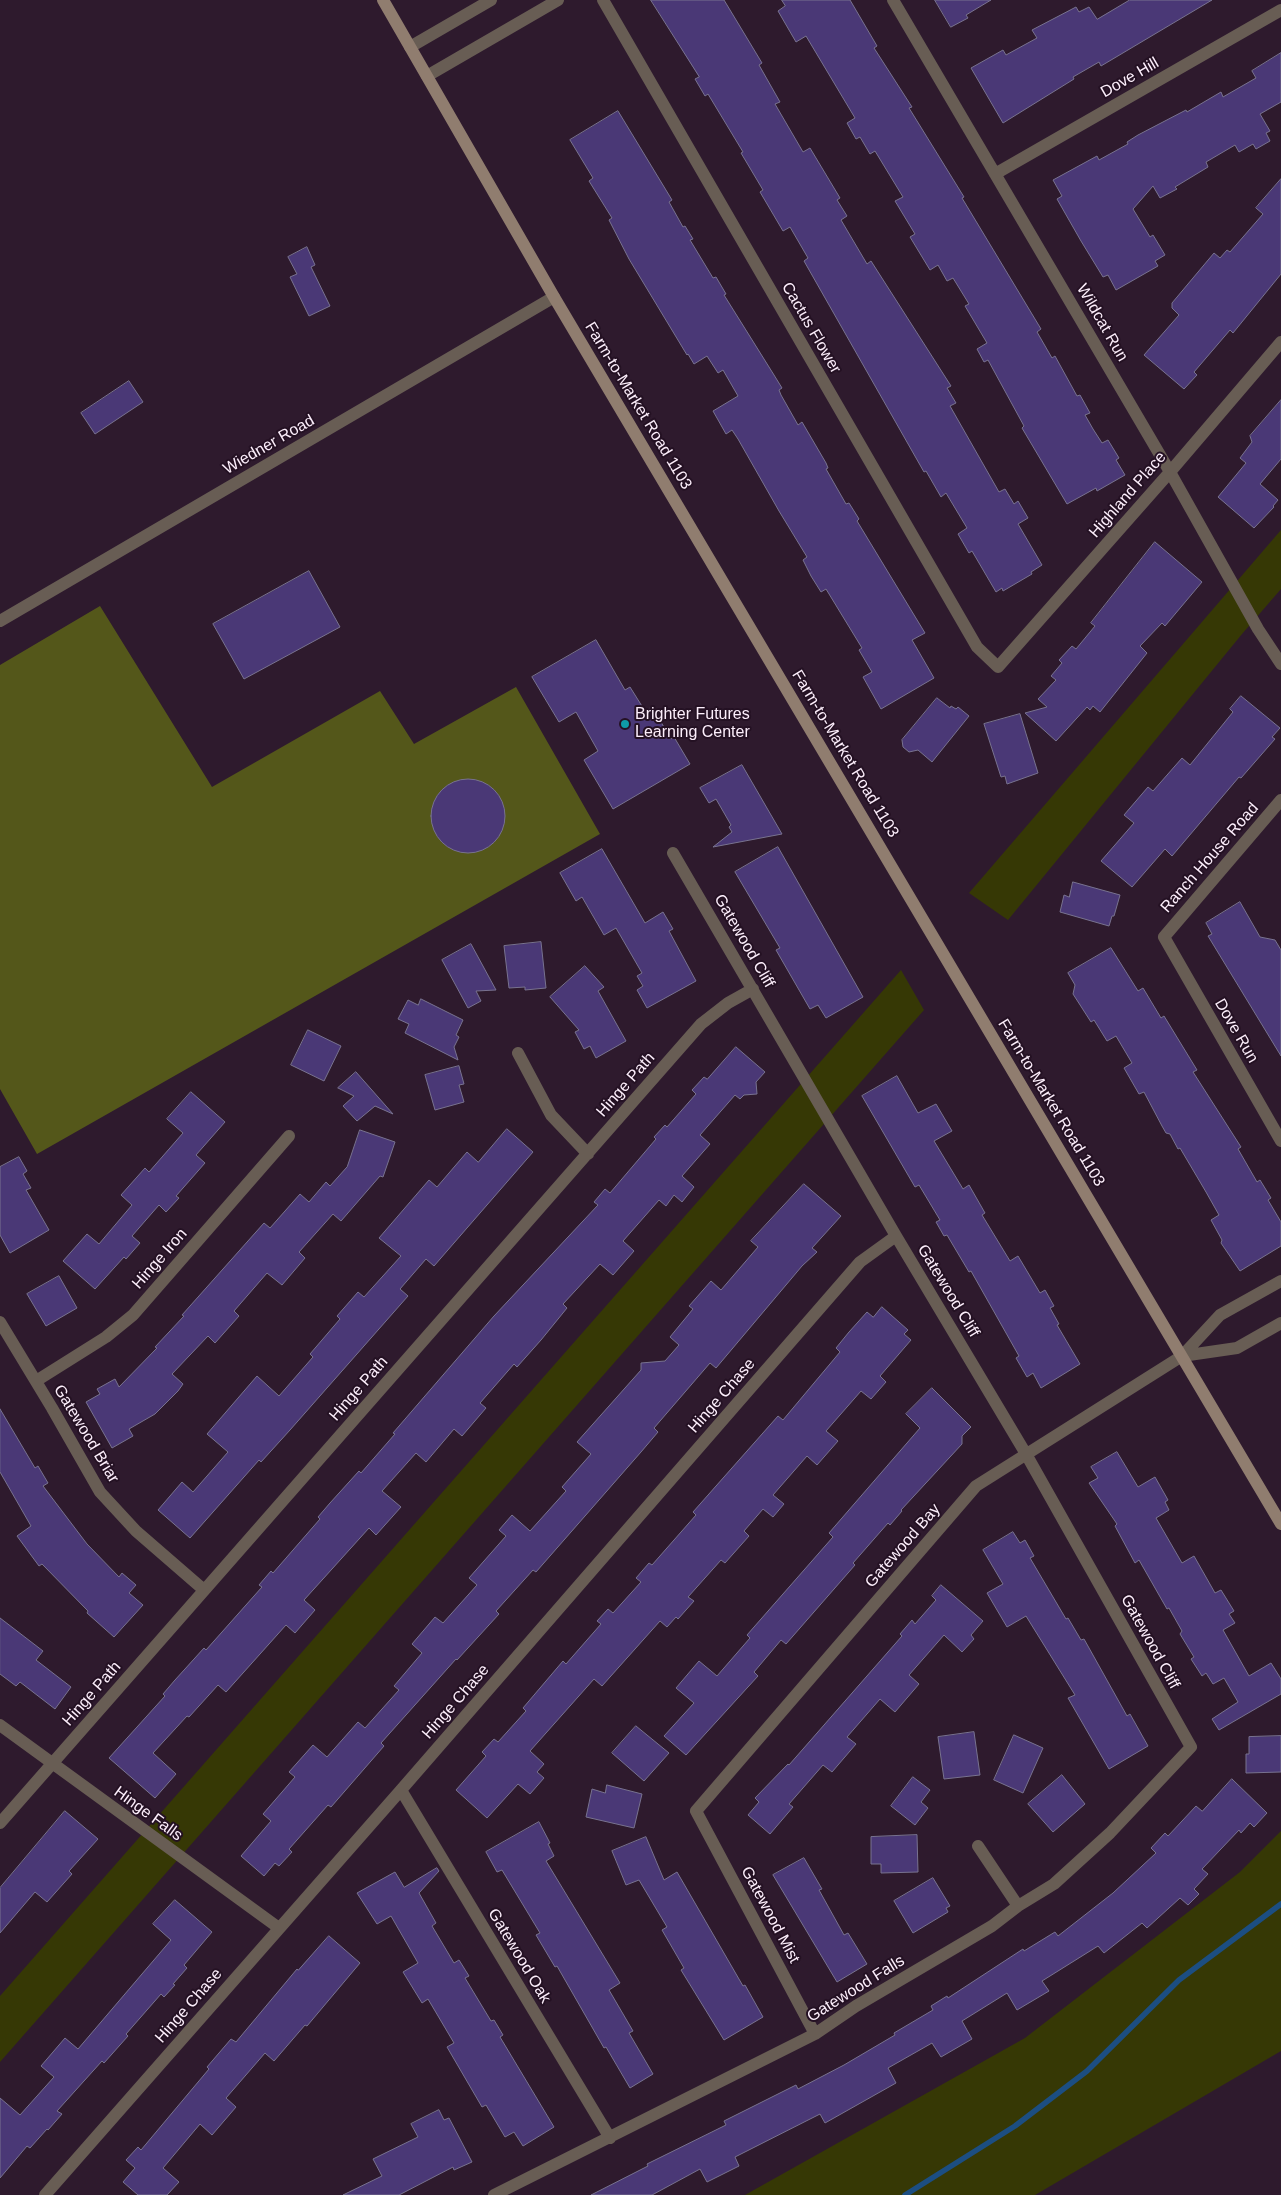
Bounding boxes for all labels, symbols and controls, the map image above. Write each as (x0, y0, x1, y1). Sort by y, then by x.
street label: Dove Hill (1097, 54, 1163, 102)
street label: Cactus Flower (777, 279, 845, 377)
street label: Wildcat Run (1072, 281, 1132, 365)
street label: Farm-to-Market Road 1103 (580, 319, 696, 493)
street label: Wiedner Road (220, 411, 318, 479)
street label: Highland Place (1085, 448, 1171, 542)
street label: Farm-to-Market Road 1103 (787, 667, 903, 841)
place label: Brighter Futures Learning Center (635, 705, 750, 743)
marker: Brighter Futures Learning Center (619, 718, 631, 730)
street label: Ranch House Road (1157, 799, 1263, 917)
street label: Gatewood Cliff (710, 891, 778, 991)
street label: Dove Run (1210, 995, 1262, 1067)
street label: Farm-to-Market Road 1103 (993, 1016, 1109, 1190)
street label: Hinge Path (593, 1049, 659, 1121)
street label: Hinge Iron (129, 1225, 191, 1293)
street label: Gatewood Cliff (913, 1241, 983, 1341)
street label: Hinge Path (326, 1353, 392, 1425)
street label: Hinge Chase (684, 1355, 760, 1437)
street label: Gatewood Briar (49, 1381, 123, 1487)
street label: Gatewood Bay (861, 1500, 945, 1592)
street label: Gatewood Cliff (1116, 1592, 1184, 1692)
street label: Hinge Path (59, 1658, 125, 1730)
street label: Hinge Chase (418, 1661, 494, 1743)
street label: Hinge Falls (110, 1783, 186, 1845)
street label: Gatewood Mist (736, 1863, 804, 1967)
street label: Gatewood Oak (483, 1905, 555, 2007)
street label: Gatewood Falls (804, 1951, 908, 2027)
street label: Hinge Chase (151, 1965, 227, 2047)

